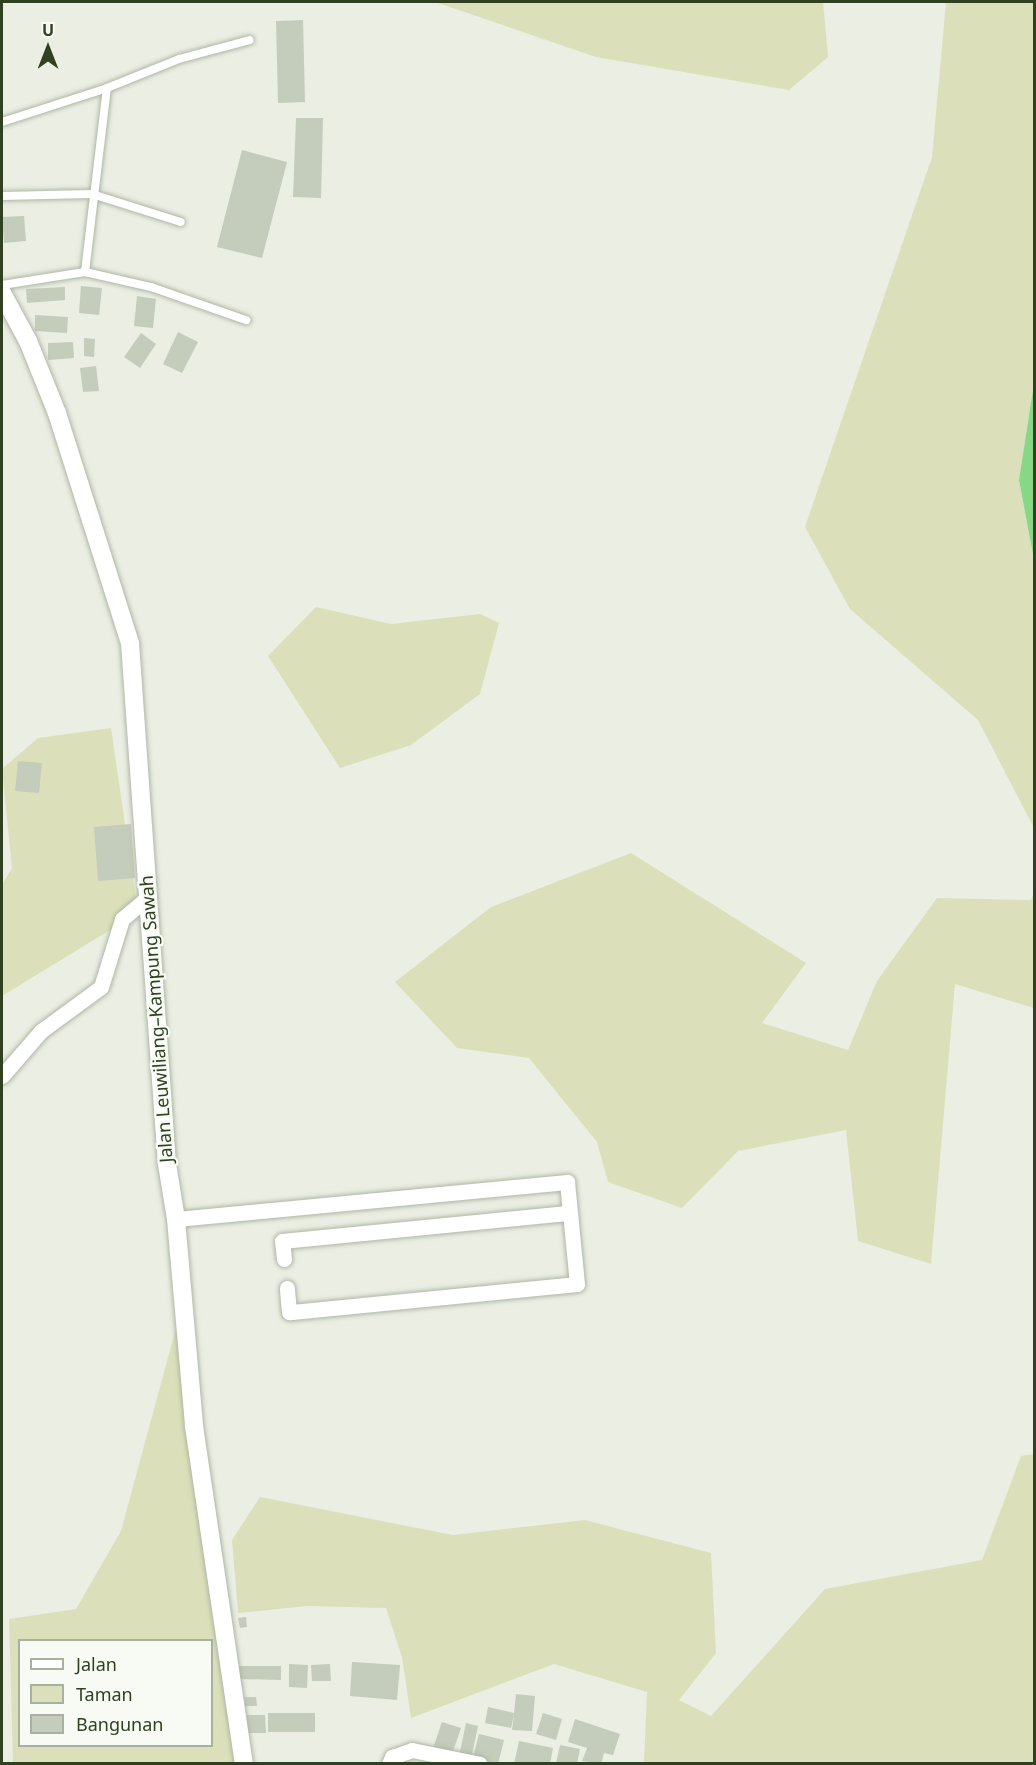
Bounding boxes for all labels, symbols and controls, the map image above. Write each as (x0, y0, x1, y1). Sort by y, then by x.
north arrow (18, 18, 78, 78)
text: U (42, 19, 54, 41)
street label: Jalan Leuwiliang–Kampung Sawah (135, 875, 177, 1163)
legend (18, 1639, 213, 1747)
text: Jalan (76, 1652, 117, 1676)
text: Taman (76, 1682, 133, 1706)
text: Bangunan (76, 1712, 163, 1736)

